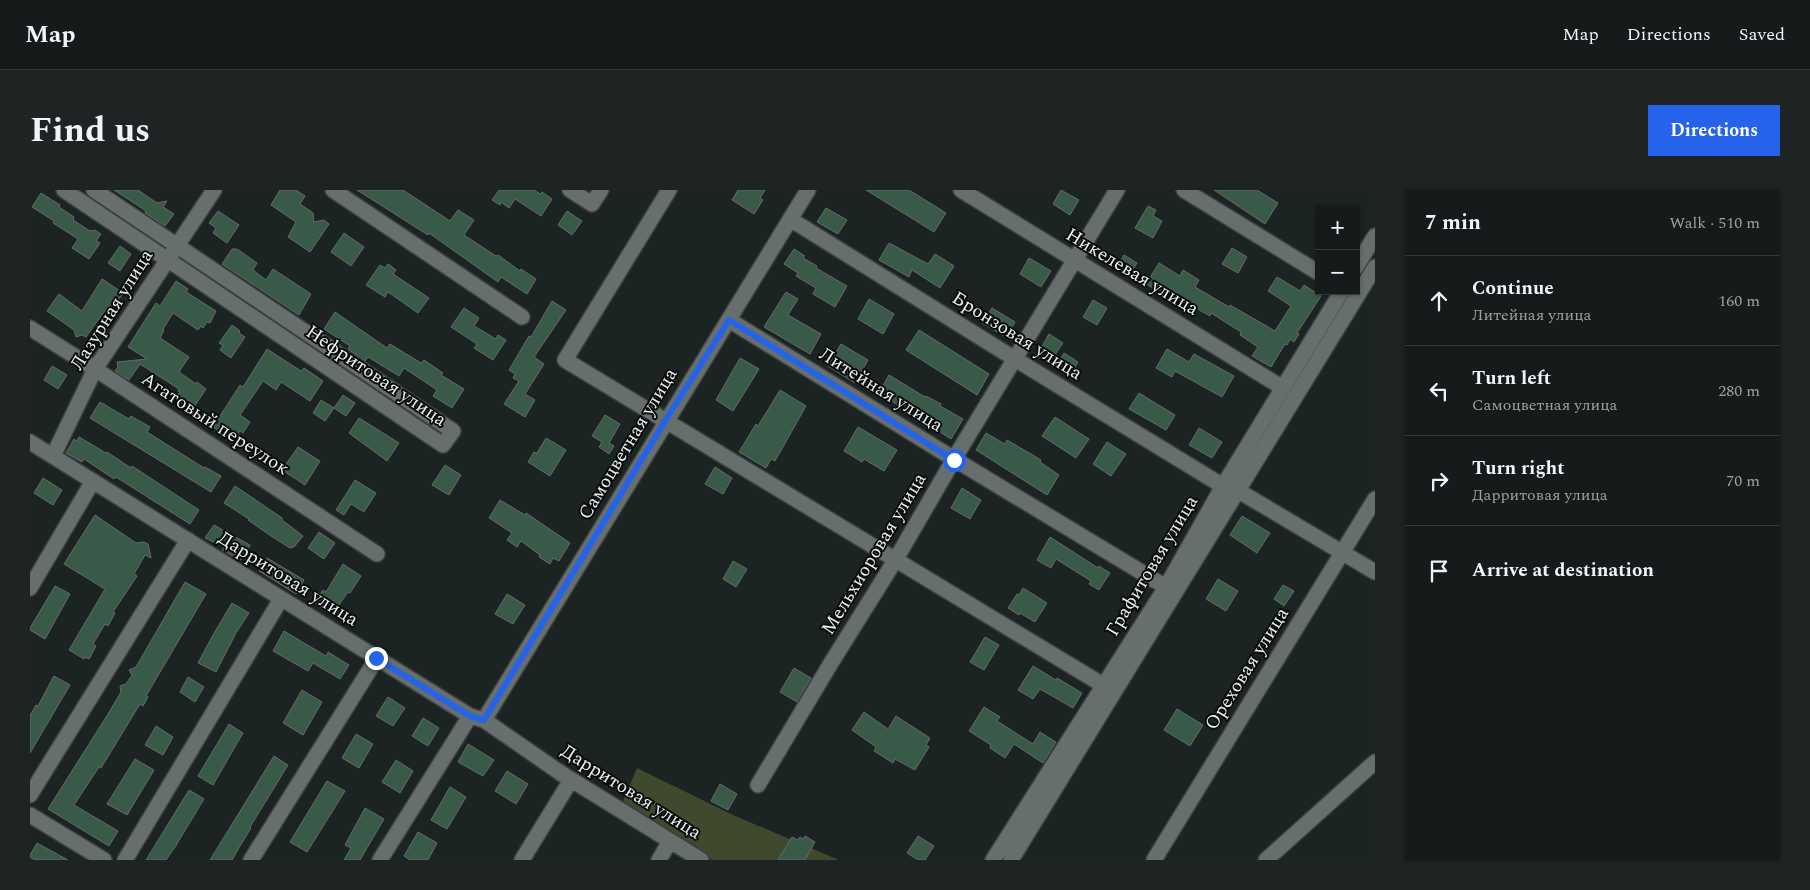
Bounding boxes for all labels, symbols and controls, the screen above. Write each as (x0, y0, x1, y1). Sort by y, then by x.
text: Map (25, 17, 75, 53)
text: Map (1563, 21, 1599, 48)
text: Directions (1627, 21, 1711, 48)
text: Saved (1739, 21, 1785, 48)
text: Find us (30, 104, 150, 157)
button: Directions (1648, 105, 1780, 156)
map controls (1315, 205, 1360, 295)
button: + (1315, 205, 1360, 250)
text: 7 min (1425, 207, 1481, 239)
text: Walk · 510 m (1669, 211, 1760, 235)
street label: Никелевая улица (1060, 221, 1205, 324)
street label: Лазурная улица (63, 243, 161, 376)
button: − (1315, 250, 1360, 295)
text: Continue (1472, 274, 1554, 303)
street label: Бронзовая улица (946, 284, 1089, 388)
icon: ahead (1425, 287, 1453, 315)
text: 160 m (1718, 289, 1760, 313)
text: Литейная улица (1472, 303, 1591, 327)
street label: Нефритовая улица (300, 318, 453, 434)
street label: Литейная улица (813, 340, 949, 440)
street label: Самоцветная улица (571, 362, 685, 525)
text: Turn left (1472, 364, 1551, 393)
street label: Агатовый переулок (135, 365, 295, 483)
icon: left (1425, 377, 1453, 405)
text: 280 m (1718, 379, 1760, 403)
text: Самоцветная улица (1472, 393, 1617, 417)
route start (943, 449, 966, 472)
text: Turn right (1472, 454, 1565, 483)
street label: Мельхиоровая улица (814, 467, 934, 641)
icon: right (1425, 467, 1453, 495)
text: 70 m (1726, 469, 1760, 493)
text: Дарритовая улица (1472, 483, 1608, 507)
street label: Графитовая улица (1098, 489, 1206, 642)
street label: Дарритовая улица (212, 524, 365, 634)
text: Arrive at destination (1472, 556, 1654, 585)
icon: arrive (1425, 557, 1453, 585)
street label: Ореховая улица (1198, 601, 1297, 736)
route end (365, 647, 388, 670)
street label: Дарритовая улица (555, 737, 708, 847)

